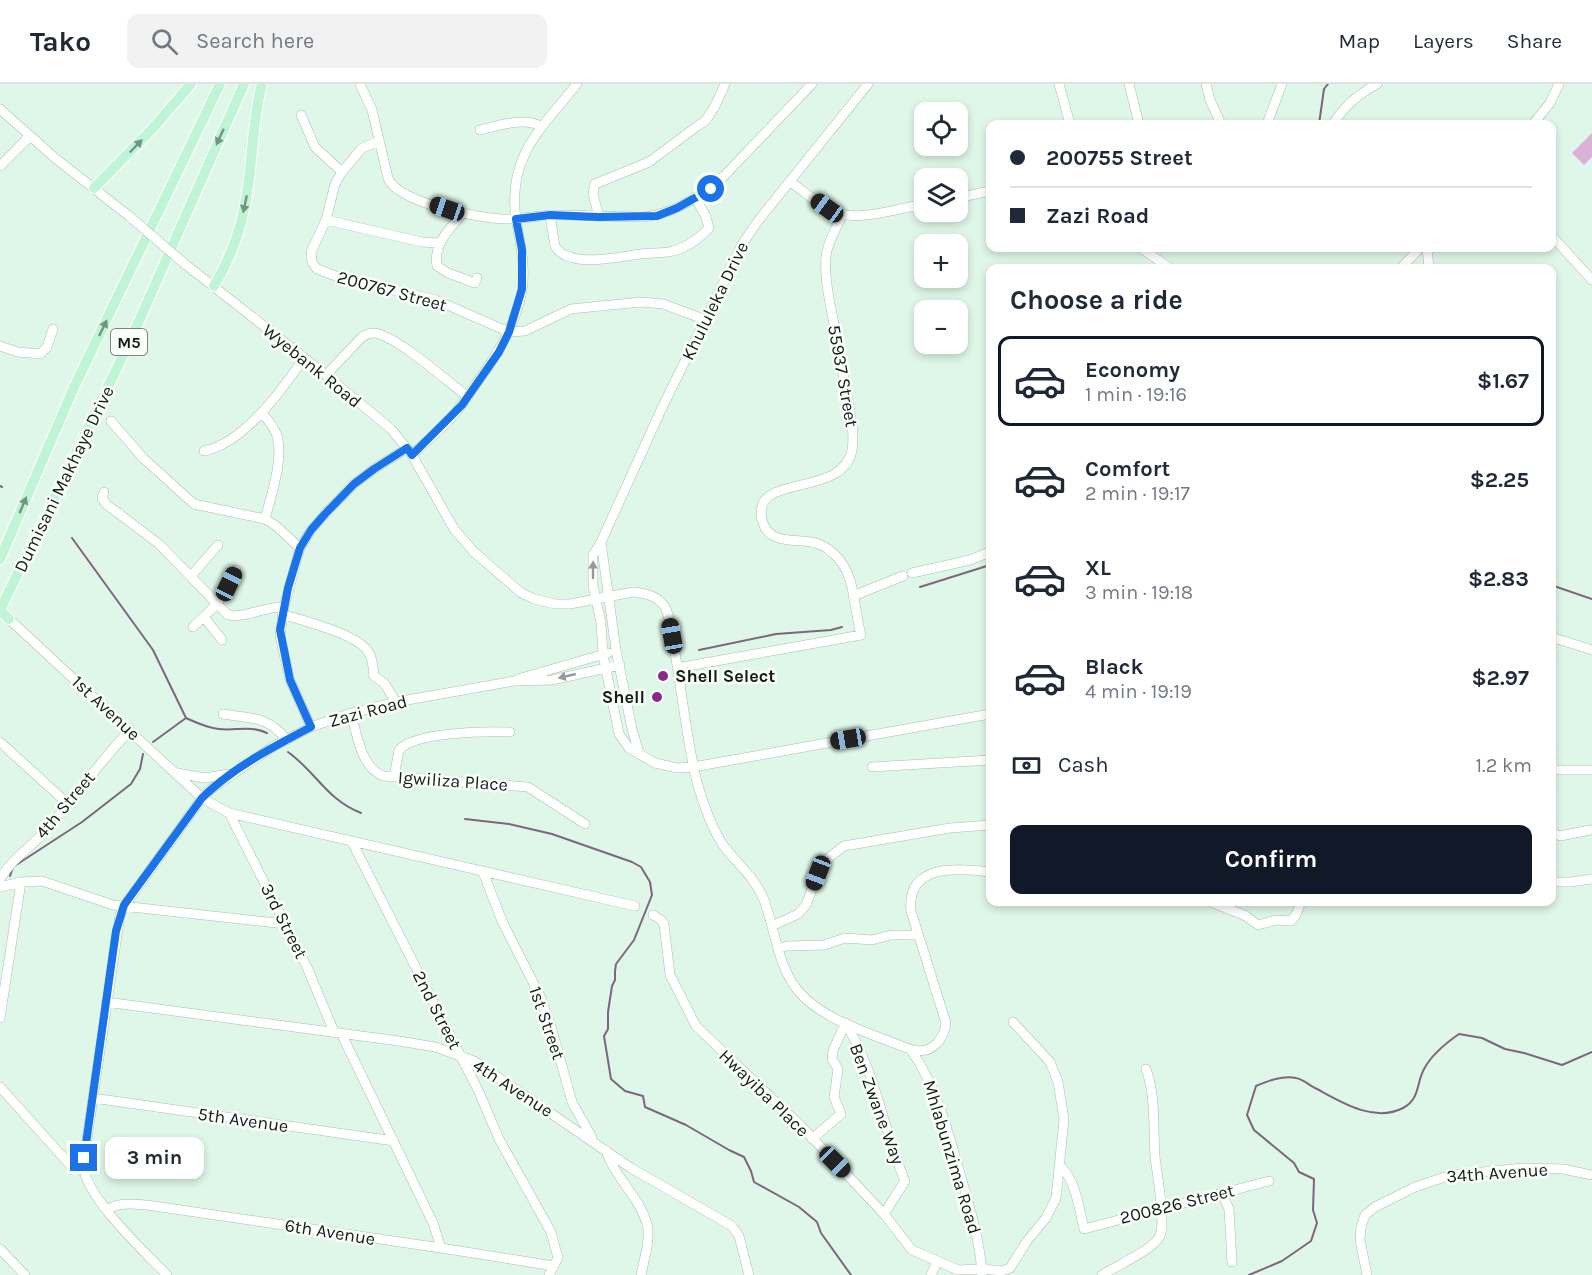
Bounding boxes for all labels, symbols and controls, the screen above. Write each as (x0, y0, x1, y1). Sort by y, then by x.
search box (127, 14, 547, 68)
text: Tako (30, 25, 91, 58)
icon: search (148, 25, 181, 58)
text: Search here (196, 28, 314, 54)
text: Map (1338, 29, 1380, 53)
text: Layers (1413, 29, 1474, 53)
text: Share (1507, 29, 1562, 53)
map controls (914, 102, 968, 354)
button: locate (914, 102, 968, 156)
one-way arrow (215, 129, 224, 146)
one-way arrow (128, 140, 142, 154)
text: 200755 Street (1046, 145, 1193, 171)
button: layers (914, 168, 968, 222)
route start (697, 175, 724, 202)
car (807, 190, 847, 226)
one-way arrow (240, 195, 249, 214)
car (427, 195, 467, 223)
text: Zazi Road (1046, 203, 1149, 229)
button: + (914, 234, 968, 288)
street label: Khululeka Drive (677, 238, 753, 364)
street label: 200767 Street (335, 266, 449, 316)
text: Choose a ride (1010, 284, 1183, 316)
button: − (914, 300, 968, 354)
one-way arrow (99, 319, 108, 336)
street label: Wyebank Road (258, 319, 366, 413)
street label: 55937 Street (823, 323, 863, 429)
road number: M5 (111, 329, 147, 355)
icon: car (1013, 354, 1067, 408)
text: Economy (1085, 357, 1180, 383)
text: $1.67 (1477, 368, 1529, 394)
street label: Dumisani Makhaye Drive (9, 382, 119, 576)
text: 1 min · 19:16 (1085, 383, 1187, 406)
icon: car (1013, 453, 1067, 507)
text: Comfort (1085, 456, 1170, 482)
text: $2.25 (1470, 467, 1529, 493)
text: 2 min · 19:17 (1085, 482, 1190, 505)
one-way arrow (18, 496, 28, 514)
icon: car (1013, 552, 1067, 606)
text: XL (1085, 555, 1111, 581)
one-way arrow (588, 560, 598, 579)
car (213, 564, 245, 604)
text: $2.83 (1468, 566, 1529, 592)
text: 3 min · 19:18 (1085, 581, 1193, 604)
car (660, 617, 684, 655)
icon: car (1013, 651, 1067, 705)
text: Black (1085, 654, 1144, 680)
place label: Shell Select (675, 665, 775, 687)
text: $2.97 (1471, 665, 1529, 691)
marker: Shell Select (656, 669, 670, 683)
street label: 1st Avenue (67, 671, 145, 745)
one-way arrow (558, 672, 577, 682)
text: 4 min · 19:19 (1085, 680, 1192, 703)
place label: Shell (602, 686, 645, 708)
street label: Zazi Road (326, 690, 410, 732)
marker: Shell (650, 690, 664, 704)
car (829, 727, 867, 751)
icon: cash (1010, 749, 1043, 782)
text: Cash (1058, 752, 1108, 778)
text: 1.2 km (1476, 754, 1532, 777)
street label: Igwiliza Place (397, 766, 509, 796)
street label: 4th Street (30, 767, 100, 843)
button: Confirm (1010, 825, 1532, 894)
car (803, 853, 833, 893)
street label: 3rd Street (256, 880, 312, 962)
street label: 2nd Street (408, 967, 466, 1053)
street label: 1st Street (524, 984, 570, 1063)
street label: Ben Zwane Way (845, 1040, 909, 1168)
street label: Hwayiba Place (714, 1044, 814, 1142)
street label: 4th Avenue (469, 1054, 557, 1122)
street label: Mhlabunzima Road (918, 1077, 986, 1237)
street label: 5th Avenue (196, 1103, 290, 1137)
callout: 3 min (105, 1137, 204, 1179)
car (816, 1143, 854, 1181)
route end (70, 1144, 97, 1171)
text: 3 min (127, 1146, 182, 1169)
street label: 34th Avenue (1445, 1158, 1549, 1188)
street label: 200826 Street (1117, 1179, 1237, 1229)
street label: 6th Avenue (283, 1214, 377, 1250)

